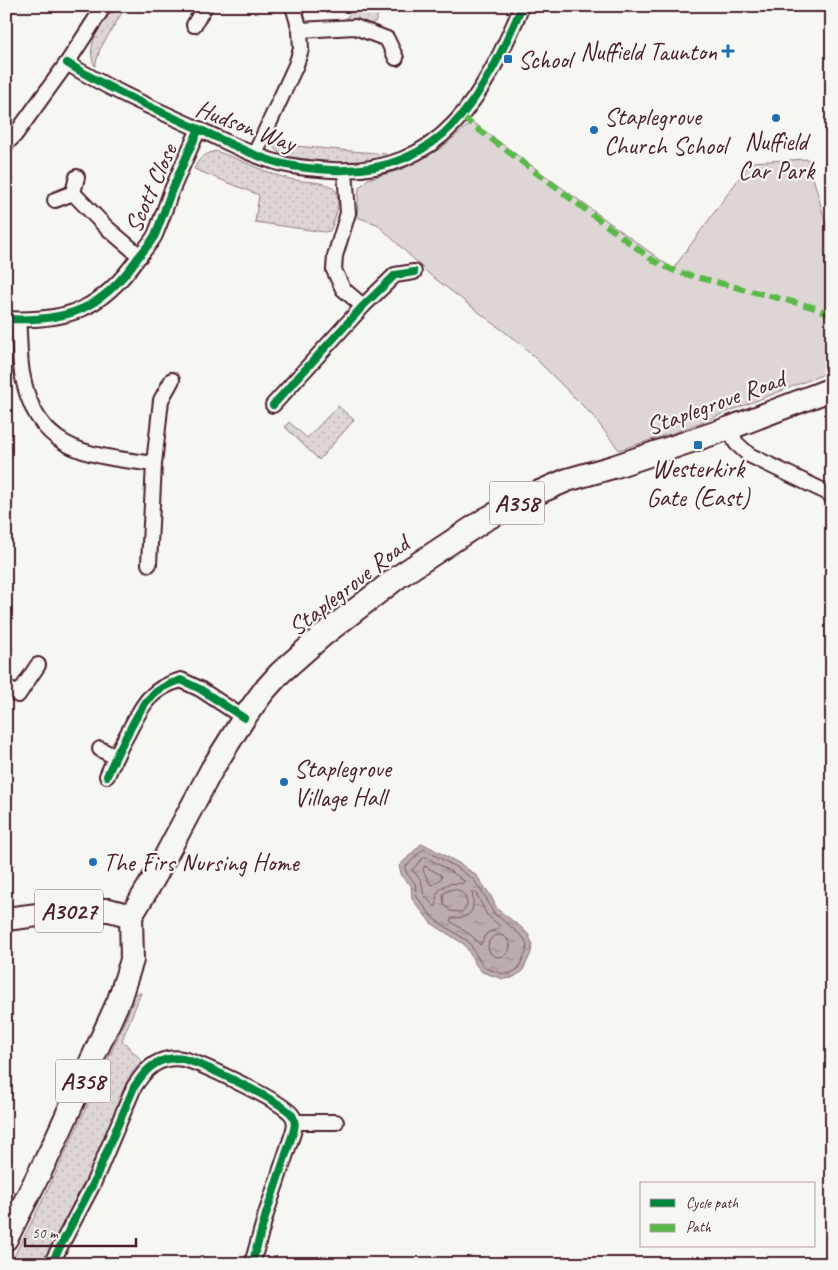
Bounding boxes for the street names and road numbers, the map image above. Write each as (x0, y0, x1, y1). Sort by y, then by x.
street label: Hudson Way (191, 92, 302, 160)
street label: Scott Close (117, 137, 185, 238)
street label: Staplegrove Road (642, 362, 793, 443)
road number: A358 (490, 482, 544, 524)
street label: Staplegrove Road (282, 526, 419, 643)
road number: A3027 (35, 889, 103, 932)
road number: A358 (56, 1060, 110, 1102)

